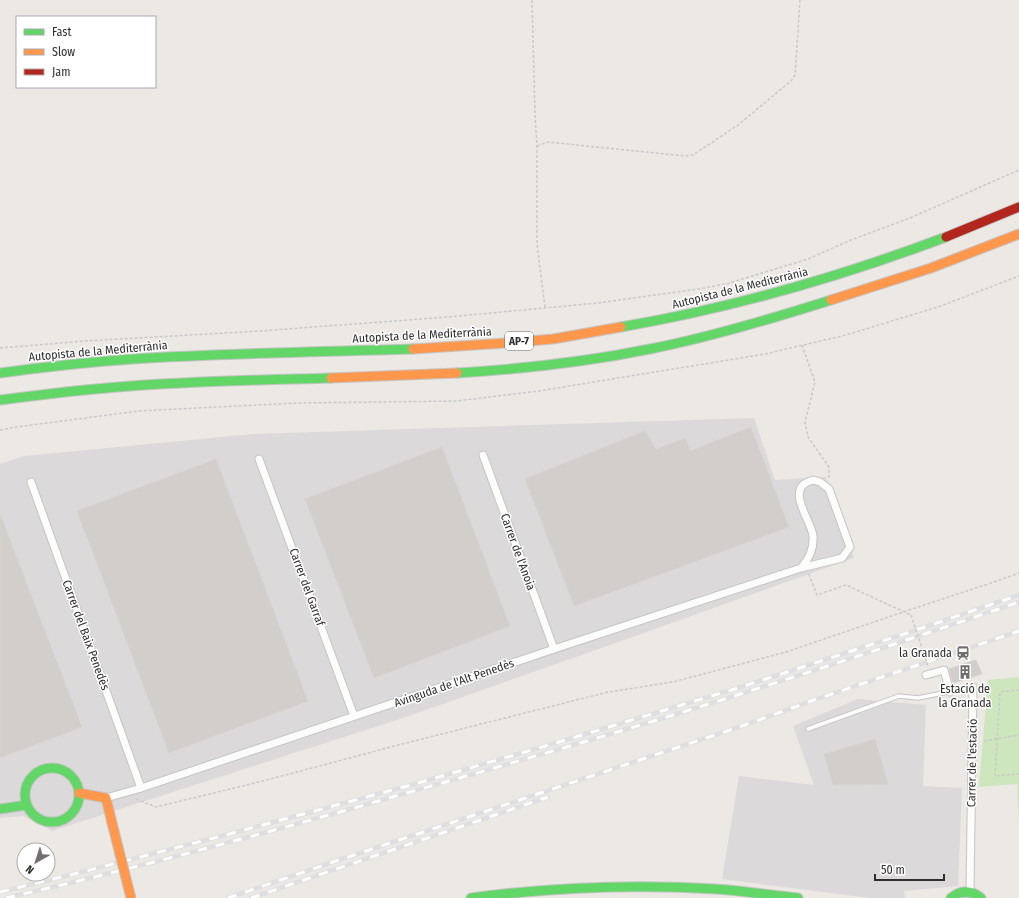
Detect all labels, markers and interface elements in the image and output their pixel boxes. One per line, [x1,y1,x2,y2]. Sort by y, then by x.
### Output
legend [16,16,156,88]
text: Fast [52,25,71,39]
text: Slow [52,45,75,59]
text: Jam [52,65,70,79]
street label: Autopista de la Mediterrània [671,264,809,312]
street label: Autopista de la Mediterrània [352,324,492,346]
road number: AP-7 [505,332,533,350]
street label: Autopista de la Mediterrània [28,338,168,364]
street label: Carrer de l'Anoia [498,512,538,593]
street label: Carrer del Garraf [286,546,328,629]
street label: Carrer del Baix Penedès [60,578,112,692]
station icon: la Granada [955,645,971,661]
place label: la Granada [899,646,952,660]
street label: Avinguda de l'Alt Penedès [392,656,516,710]
building icon: Estació de la Granada [957,664,973,680]
place label: Estació de la Granada [939,682,992,710]
street label: Carrer de l'estació [964,719,980,807]
north arrow [16,842,56,882]
scale bar [875,856,944,882]
text: N [23,862,37,877]
text: 50 m [881,863,905,877]

